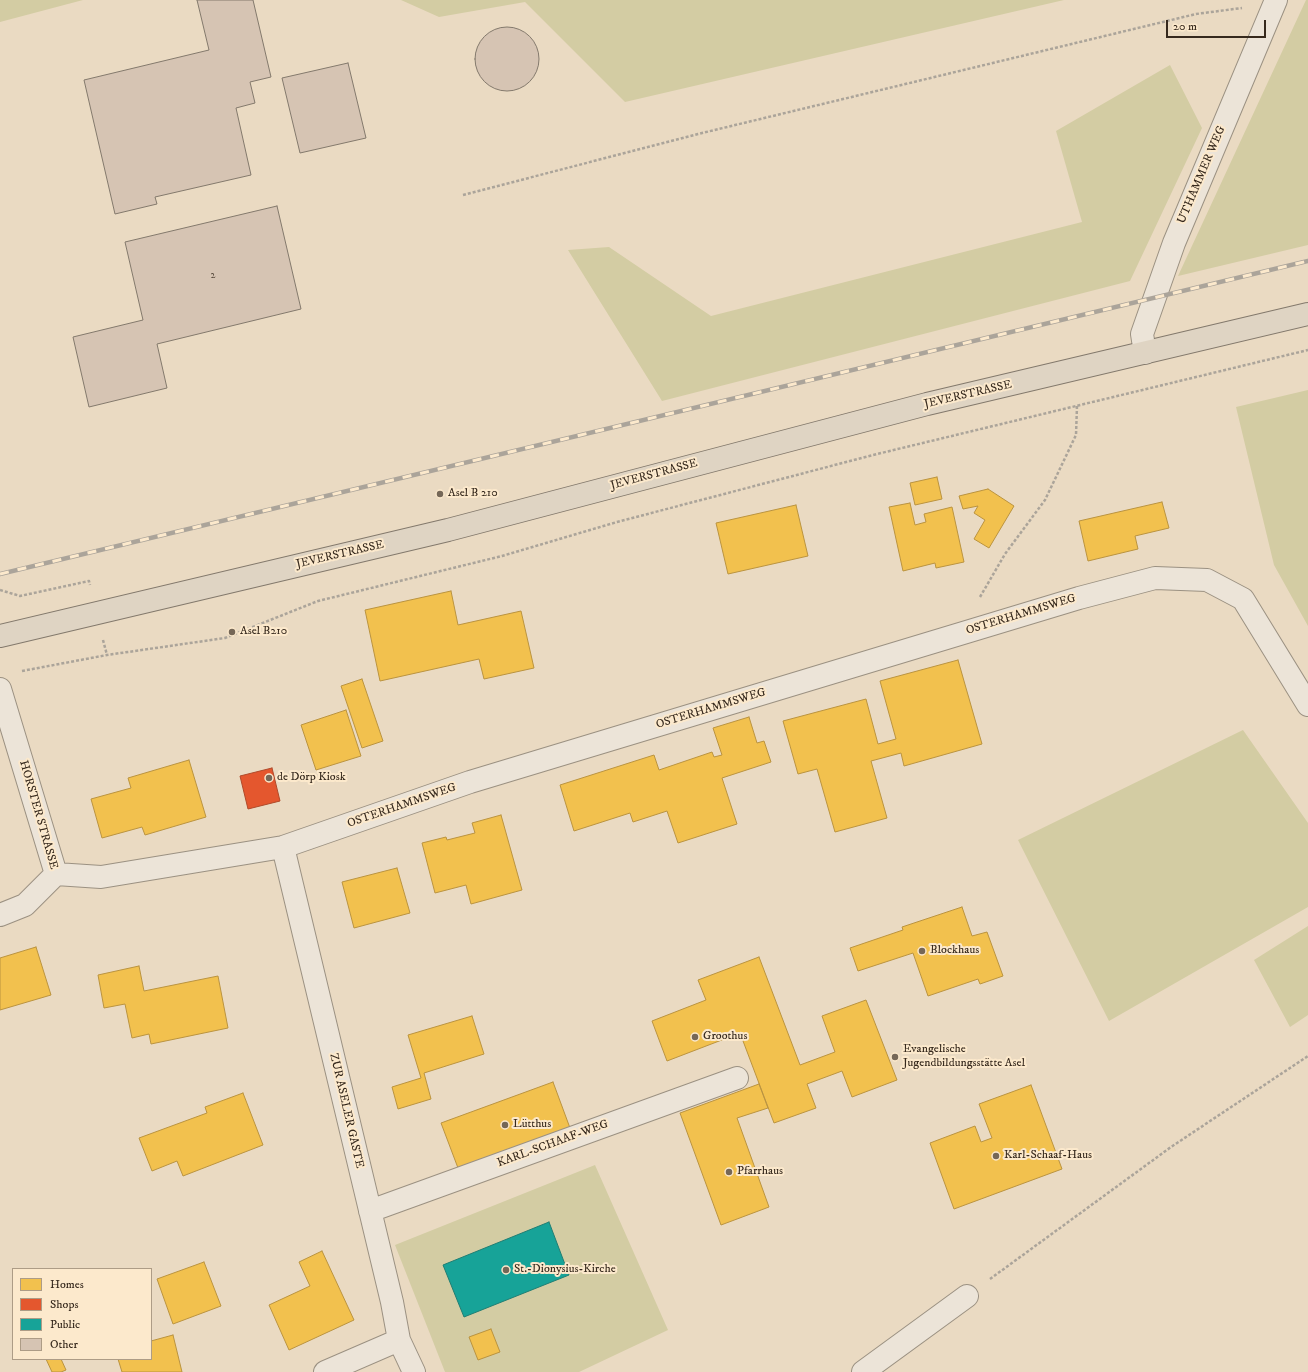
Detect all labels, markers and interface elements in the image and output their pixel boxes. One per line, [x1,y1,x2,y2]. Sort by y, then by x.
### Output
scale bar [1168,12,1268,38]
text: 20 m [1173,19,1197,34]
street label: UTHAMMER WEG [1175,124,1229,226]
house number: 2 [211,270,215,282]
street label: JEVERSTRASSE [923,378,1013,412]
street label: JEVERSTRASSE [609,456,699,494]
place label: Asel B 210 [448,487,498,501]
marker: Asel B 210 [435,489,445,499]
street label: JEVERSTRASSE [295,538,385,572]
street label: OSTERHAMMSWEG [964,591,1078,639]
place label: Asel B210 [240,625,287,639]
marker: Asel B210 [227,627,237,637]
street label: OSTERHAMMSWEG [654,685,768,733]
street label: HORSTER STRASSE [16,759,60,871]
place label: de Dörp Kiosk [277,771,346,785]
marker: de Dörp Kiosk [264,773,274,783]
street label: OSTERHAMMSWEG [346,781,458,831]
place label: Blockhaus [930,944,979,958]
marker: Blockhaus [917,946,927,956]
place label: Groothus [703,1030,747,1044]
marker: Groothus [690,1032,700,1042]
place label: Evangelische Jugendbildungsstätte Asel [903,1043,1025,1071]
street label: ZUR ASELER GASTE [326,1052,366,1170]
marker: Evangelische Jugendbildungsstätte Asel [890,1052,900,1062]
street label: KARL-SCHAAF-WEG [495,1117,611,1171]
place label: Lütthus [513,1118,551,1132]
marker: Lütthus [500,1120,510,1130]
place label: Karl-Schaaf-Haus [1004,1149,1092,1163]
marker: Karl-Schaaf-Haus [991,1151,1001,1161]
place label: Pfarrhaus [737,1165,783,1179]
marker: Pfarrhaus [724,1167,734,1177]
place label: St.-Dionysius-Kirche [514,1263,616,1277]
marker: St.-Dionysius-Kirche [501,1265,511,1275]
legend [12,1268,152,1360]
text: Homes [50,1277,84,1292]
text: Shops [50,1297,78,1312]
text: Public [50,1317,80,1332]
text: Other [50,1337,78,1352]

